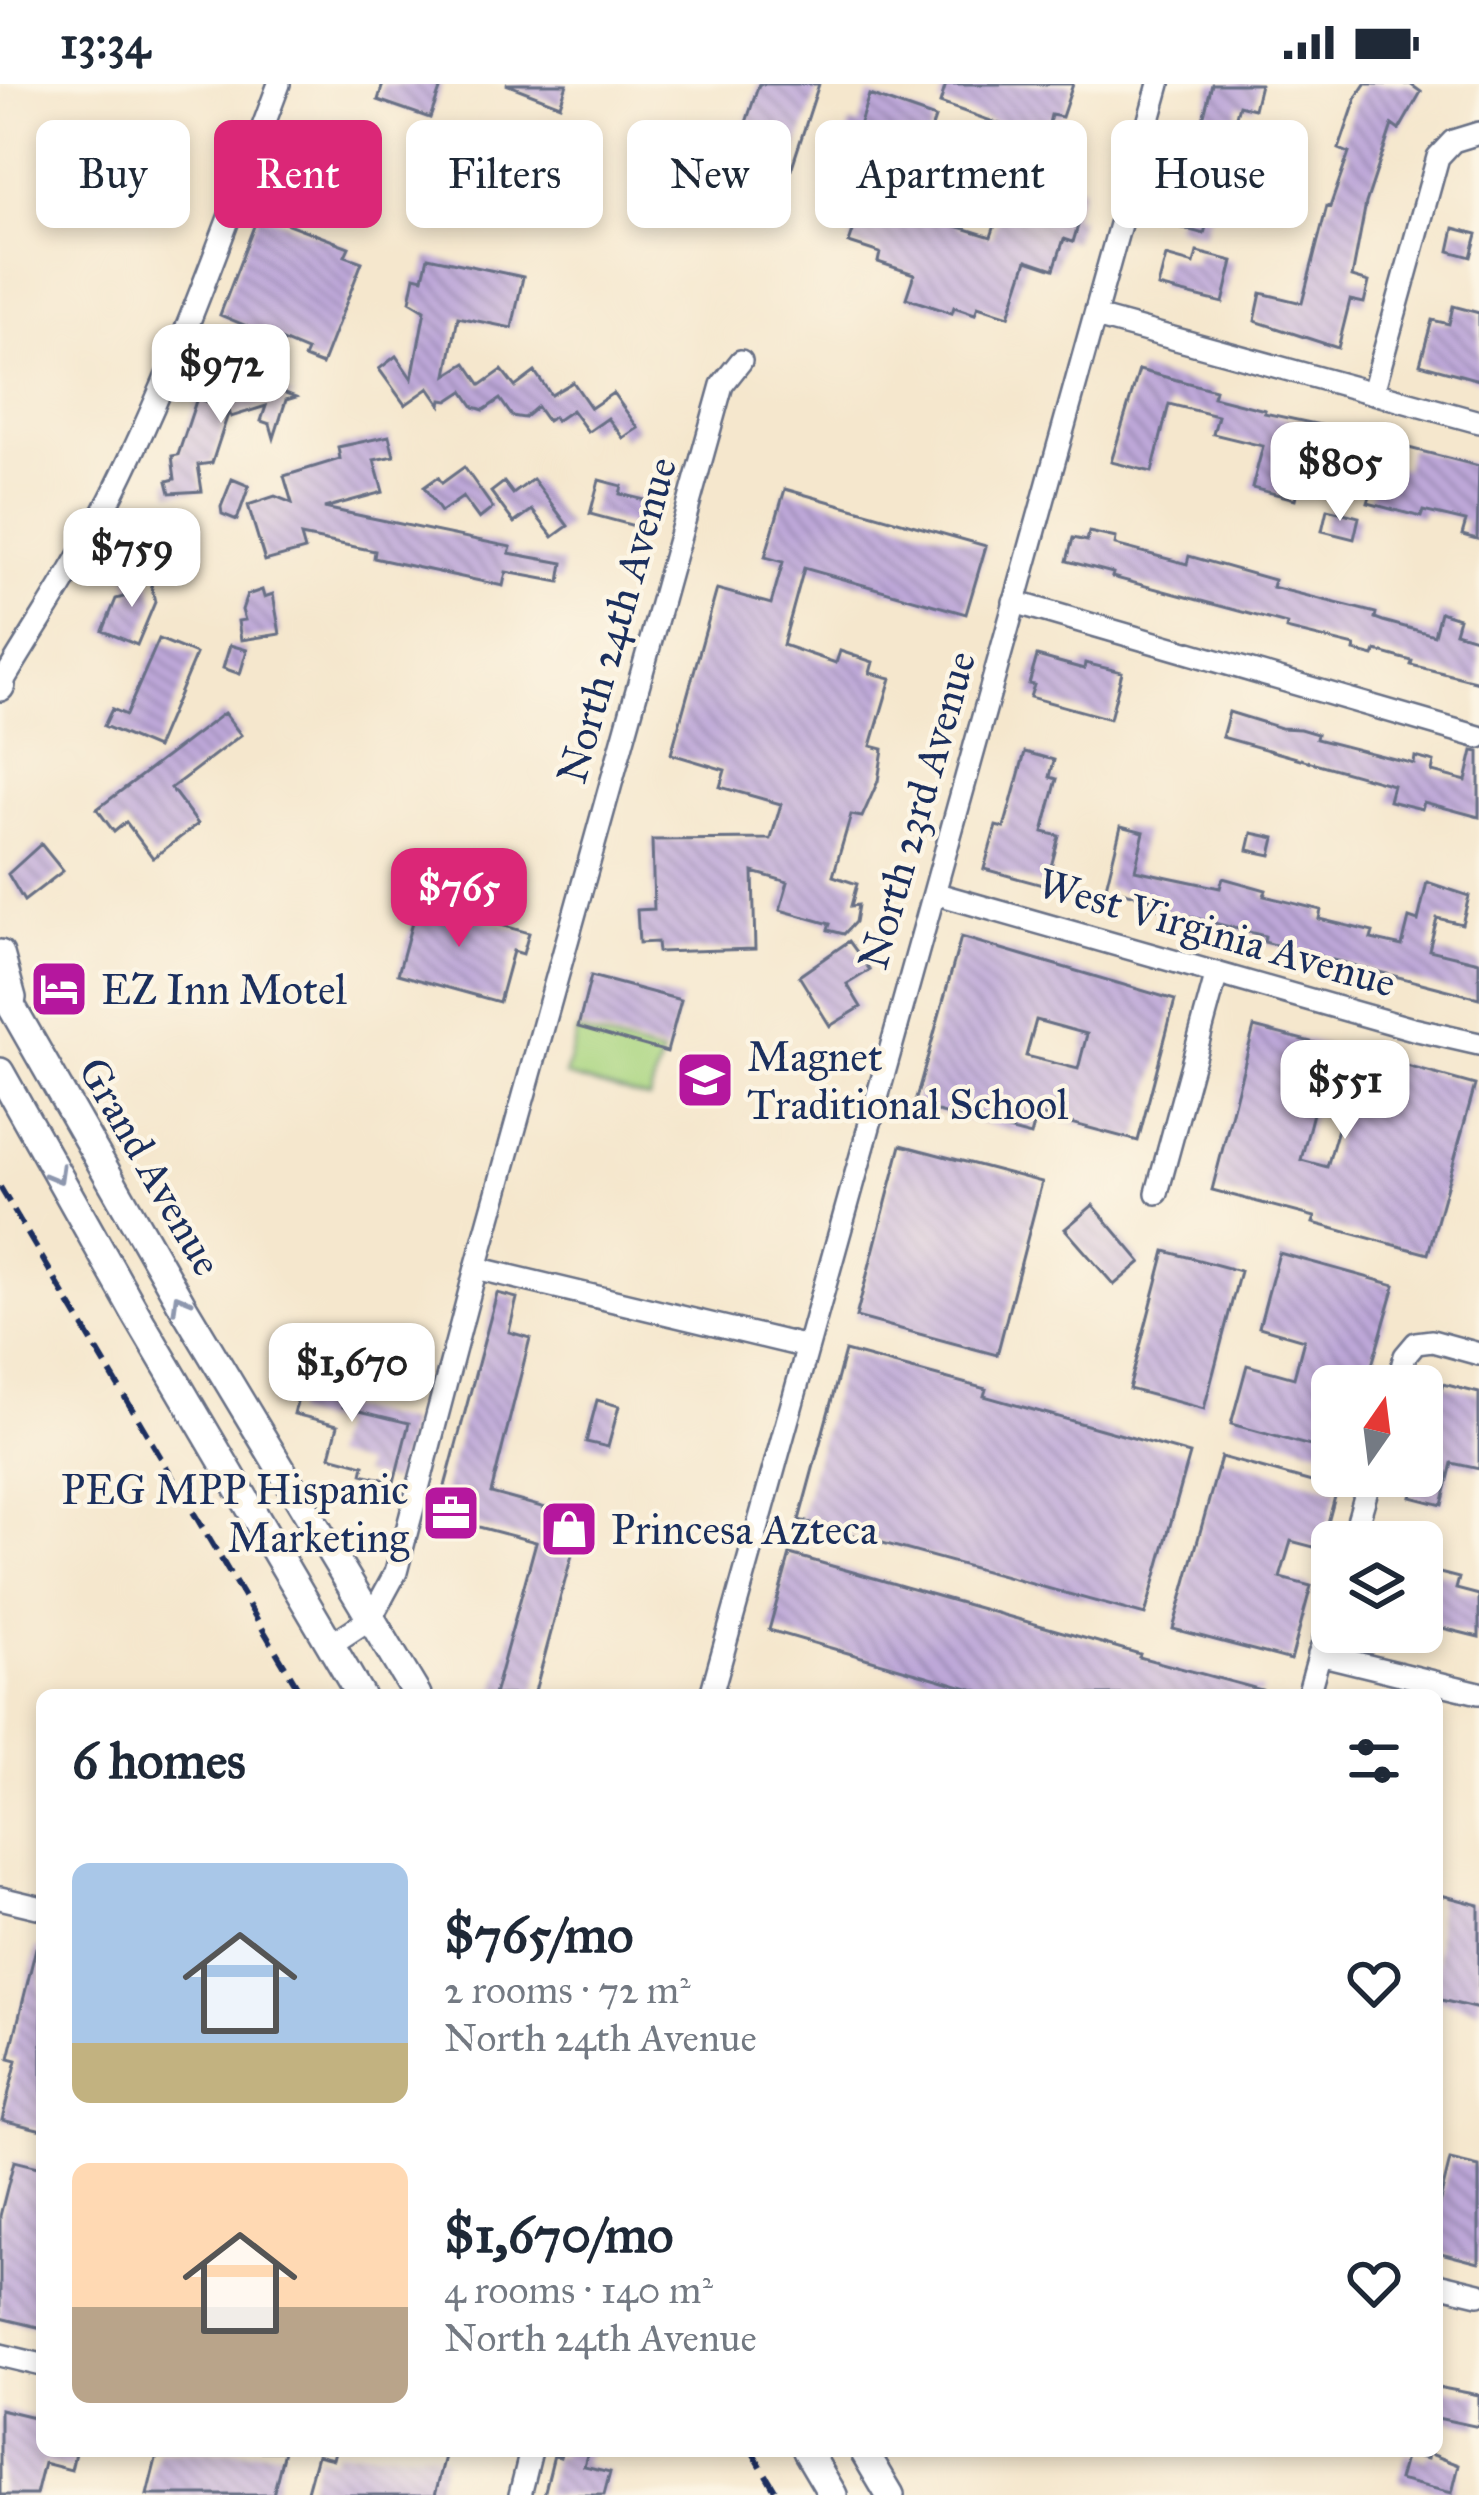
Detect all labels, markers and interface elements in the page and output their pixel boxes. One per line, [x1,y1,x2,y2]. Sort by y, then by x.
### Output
text: 13:34 [60,15,150,70]
chip: Buy [36,120,190,228]
chip: Rent [214,120,382,228]
chip: Filters [406,120,603,228]
chip: New [627,120,791,228]
chip: Apartment [815,120,1087,228]
chip: House [1111,120,1308,228]
pin: $972 [150,324,292,426]
text: $972 [179,339,263,387]
pin: $805 [1269,422,1411,524]
text: $805 [1298,437,1382,485]
street label: North 24th Avenue [546,451,688,789]
pin: $759 [61,508,203,610]
text: $759 [90,523,174,571]
street label: North 23rd Avenue [847,645,987,975]
pin: $765 [388,848,530,950]
street label: West Virginia Avenue [1032,857,1402,1009]
text: $765 [418,863,500,911]
hotel icon: EZ Inn Motel [28,958,90,1020]
place label: EZ Inn Motel [101,964,347,1016]
place label: Magnet Traditional School [747,1031,1069,1131]
pin: $551 [1274,1040,1416,1142]
street label: Grand Avenue [67,1048,233,1285]
school or university icon: Magnet Traditional School [674,1049,736,1111]
text: $551 [1307,1055,1383,1103]
one-way arrow [42,1162,65,1183]
one-way arrow [172,1293,195,1315]
pin: $1,670 [254,1323,450,1425]
text: $1,670 [296,1338,408,1386]
north arrow [1311,1365,1443,1497]
map controls [1311,1365,1443,1653]
place label: PEG MPP Hispanic Marketing [61,1464,409,1564]
office icon: PEG MPP Hispanic Marketing [420,1482,482,1544]
shop icon: Princesa Azteca [538,1498,600,1560]
place label: Princesa Azteca [611,1504,878,1556]
button: layers [1311,1521,1443,1653]
icon: filters [1341,1728,1407,1794]
text: 6 homes [72,1730,246,1792]
text: $765/mo [444,1904,633,1966]
icon: home [168,1911,312,2055]
icon: heart [1341,1950,1407,2016]
text: 2 rooms · 72 m² [444,1966,691,2014]
text: North 24th Avenue [444,2014,757,2062]
text: $1,670/mo [444,2204,673,2266]
icon: home [168,2211,312,2355]
icon: heart [1341,2250,1407,2316]
text: 4 rooms · 140 m² [444,2266,713,2314]
text: North 24th Avenue [444,2314,757,2362]

